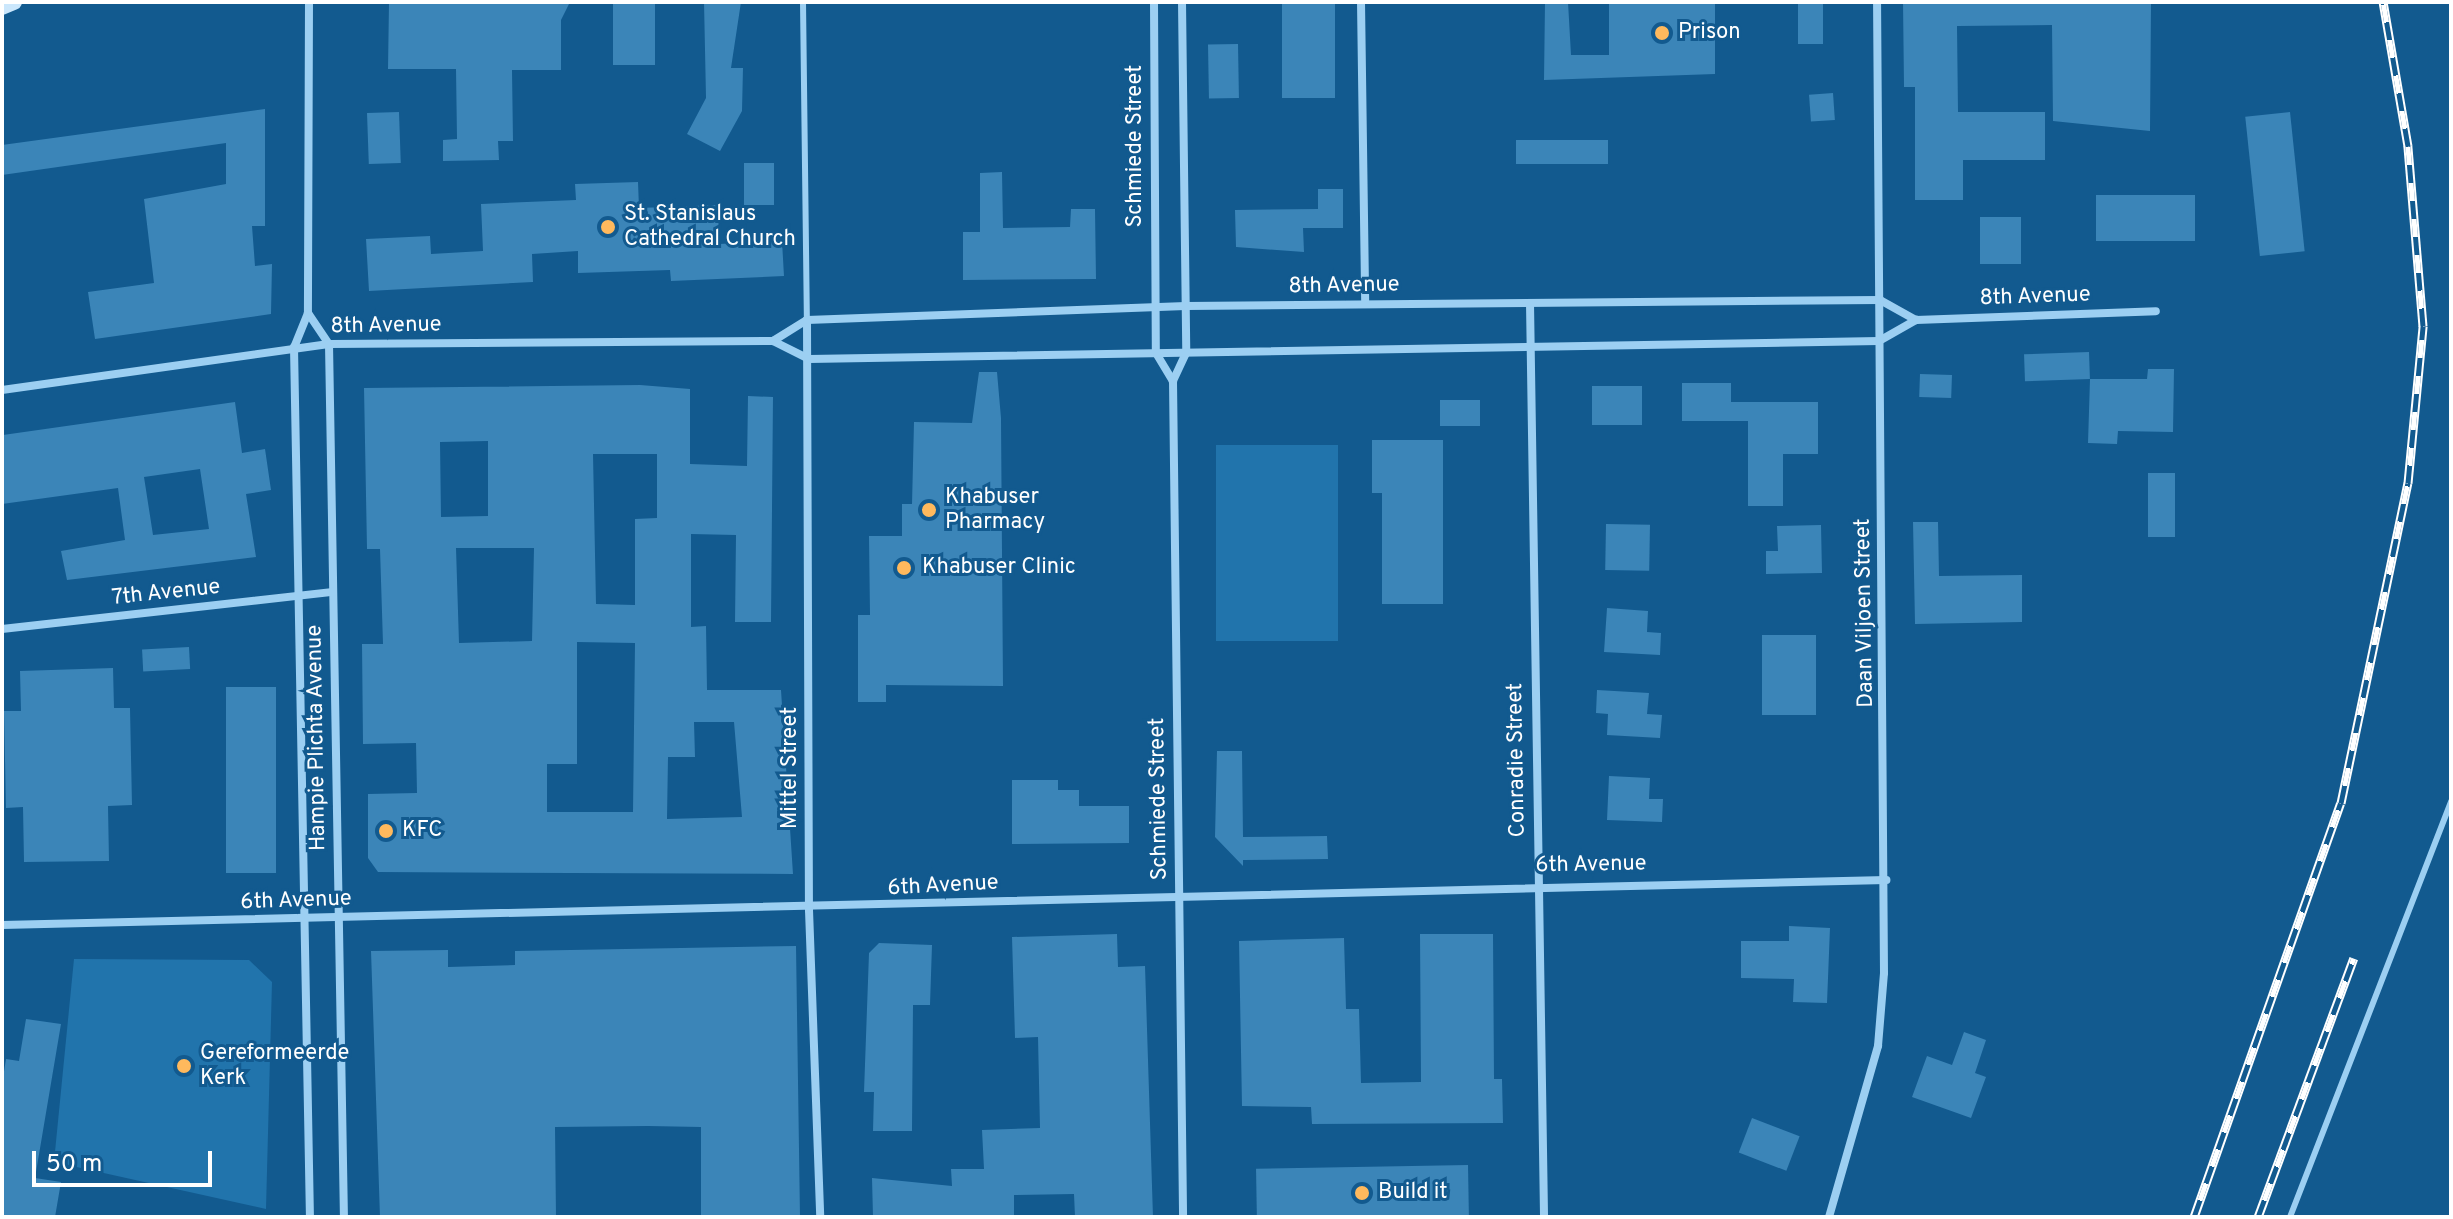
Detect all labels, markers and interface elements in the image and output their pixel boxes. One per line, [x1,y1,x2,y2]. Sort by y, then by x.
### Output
place label: Prison [1678,20,1741,46]
marker: Prison [1653,24,1671,42]
street label: Schmiede Street [1123,65,1149,227]
place label: St. Stanislaus Cathedral Church [624,201,796,252]
marker: St. Stanislaus Cathedral Church [599,218,617,236]
street label: 8th Avenue [1288,272,1400,300]
street label: 8th Avenue [1979,282,2091,312]
street label: 8th Avenue [330,312,442,340]
place label: Khabuser Pharmacy [945,484,1045,536]
marker: Khabuser Pharmacy [920,501,938,519]
street label: Daan Viljoen Street [1850,518,1880,708]
place label: Khabuser Clinic [922,555,1076,581]
marker: Khabuser Clinic [893,557,915,579]
street label: 7th Avenue [110,574,222,612]
street label: Hampie Plichta Avenue [302,624,332,852]
street label: Conradie Street [1502,682,1532,838]
street label: Mittel Street [778,707,804,829]
street label: Schmiede Street [1144,717,1174,881]
place label: KFC [402,818,442,844]
marker: KFC [377,822,395,840]
street label: 6th Avenue [1535,851,1647,879]
street label: 6th Avenue [886,870,1000,902]
street label: 6th Avenue [240,886,352,916]
place label: Gereformeerde Kerk [200,1040,349,1092]
marker: Gereformeerde Kerk [175,1057,193,1075]
scale bar [36,1135,216,1185]
text: 50 m [46,1150,102,1180]
place label: Build it [1378,1180,1448,1206]
marker: Build it [1353,1184,1371,1202]

